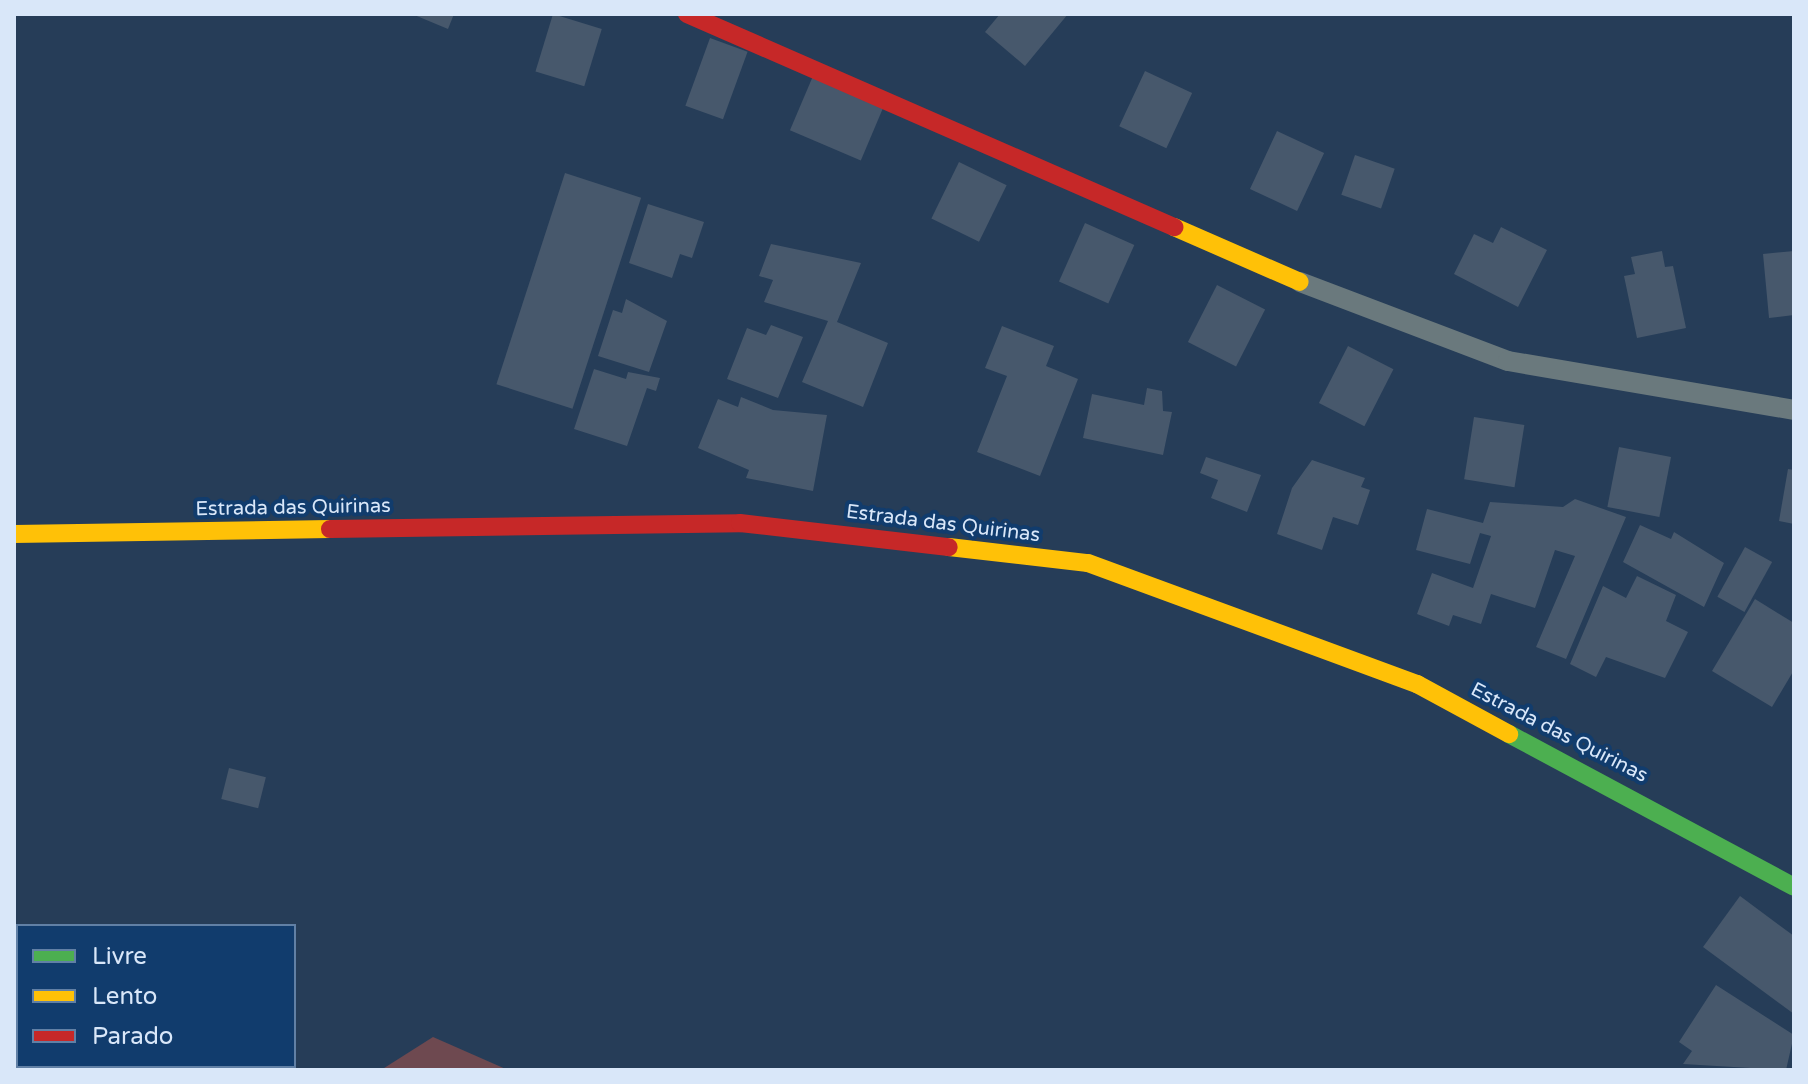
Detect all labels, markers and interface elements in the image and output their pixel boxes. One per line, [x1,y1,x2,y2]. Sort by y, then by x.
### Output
street label: Estrada das Quirinas [195,494,391,522]
street label: Estrada das Quirinas [845,500,1041,548]
street label: Estrada das Quirinas [1467,678,1651,788]
legend [16,924,296,1068]
text: Livre [92,942,147,971]
text: Lento [92,982,157,1011]
text: Parado [92,1022,173,1051]

